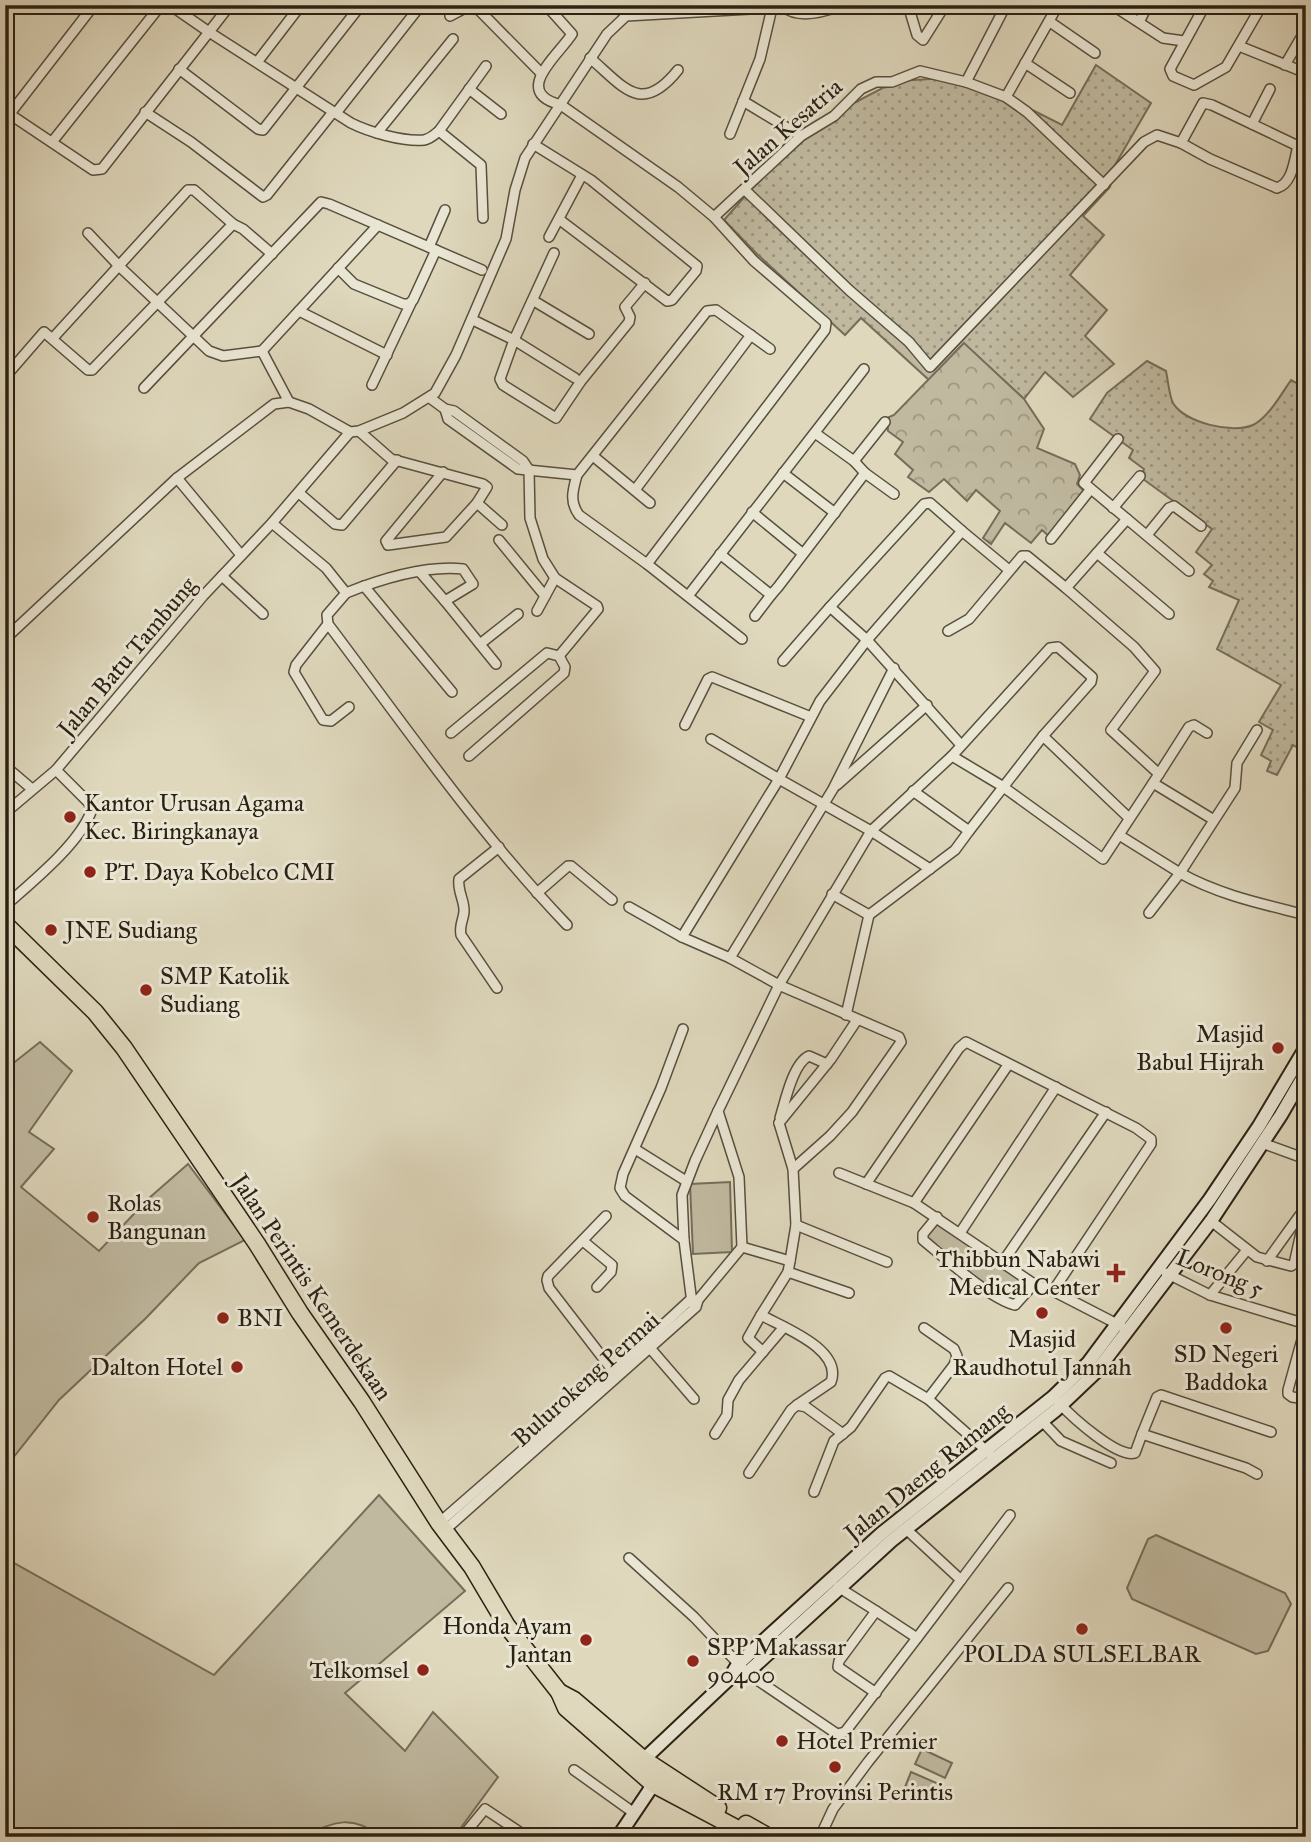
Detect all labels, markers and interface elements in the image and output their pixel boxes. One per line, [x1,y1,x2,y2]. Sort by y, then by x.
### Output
street label: Jalan Kesatria [725,71,849,184]
street label: Jalan Batu Tambung [49,570,203,746]
place label: Kantor Urusan Agama Kec. Biringkanaya [84,788,305,846]
marker: Kantor Urusan Agama Kec. Biringkanaya [62,809,78,825]
place label: PT. Daya Kobelco CMI [104,857,335,887]
marker: PT. Daya Kobelco CMI [82,864,98,880]
place label: JNE Sudiang [62,915,198,945]
marker: JNE Sudiang [43,922,59,938]
place label: SMP Katolik Sudiang [160,961,290,1019]
marker: SMP Katolik Sudiang [138,982,154,998]
place label: Masjid Babul Hijrah [1136,1019,1264,1077]
marker: Masjid Babul Hijrah [1270,1040,1286,1056]
street label: Jalan Perintis Kemerdekaan [223,1166,399,1406]
place label: Rolas Bangunan [107,1188,206,1246]
marker: Rolas Bangunan [85,1209,101,1225]
street label: Lorong 5 [1172,1242,1268,1304]
place label: Thibbun Nabawi Medical Center [936,1244,1100,1302]
marker: Thibbun Nabawi Medical Center [1106,1263,1126,1283]
place label: BNI [237,1303,283,1333]
street label: Bulurokeng Permai [506,1305,666,1453]
marker: Masjid Raudhotul Jannah [1034,1305,1050,1321]
marker: BNI [215,1310,231,1326]
marker: SD Negeri Baddoka [1218,1320,1234,1336]
place label: Masjid Raudhotul Jannah [952,1324,1132,1382]
place label: SD Negeri Baddoka [1174,1339,1279,1397]
place label: Dalton Hotel [91,1352,223,1382]
marker: Dalton Hotel [229,1359,245,1375]
street label: Jalan Daeng Ramang [836,1396,1016,1550]
place label: Honda Ayam Jantan [442,1611,572,1669]
marker: POLDA SULSELBAR [1074,1621,1090,1637]
marker: Honda Ayam Jantan [578,1632,594,1648]
place label: SPP Makassar 90400 [707,1632,846,1690]
place label: POLDA SULSELBAR [963,1639,1202,1669]
marker: SPP Makassar 90400 [685,1653,701,1669]
place label: Telkomsel [310,1655,410,1685]
marker: Telkomsel [415,1662,431,1678]
place label: Hotel Premier [796,1726,937,1756]
marker: Hotel Premier [774,1733,790,1749]
marker: RM 17 Provinsi Perintis [827,1759,843,1775]
place label: RM 17 Provinsi Perintis [717,1777,953,1807]

